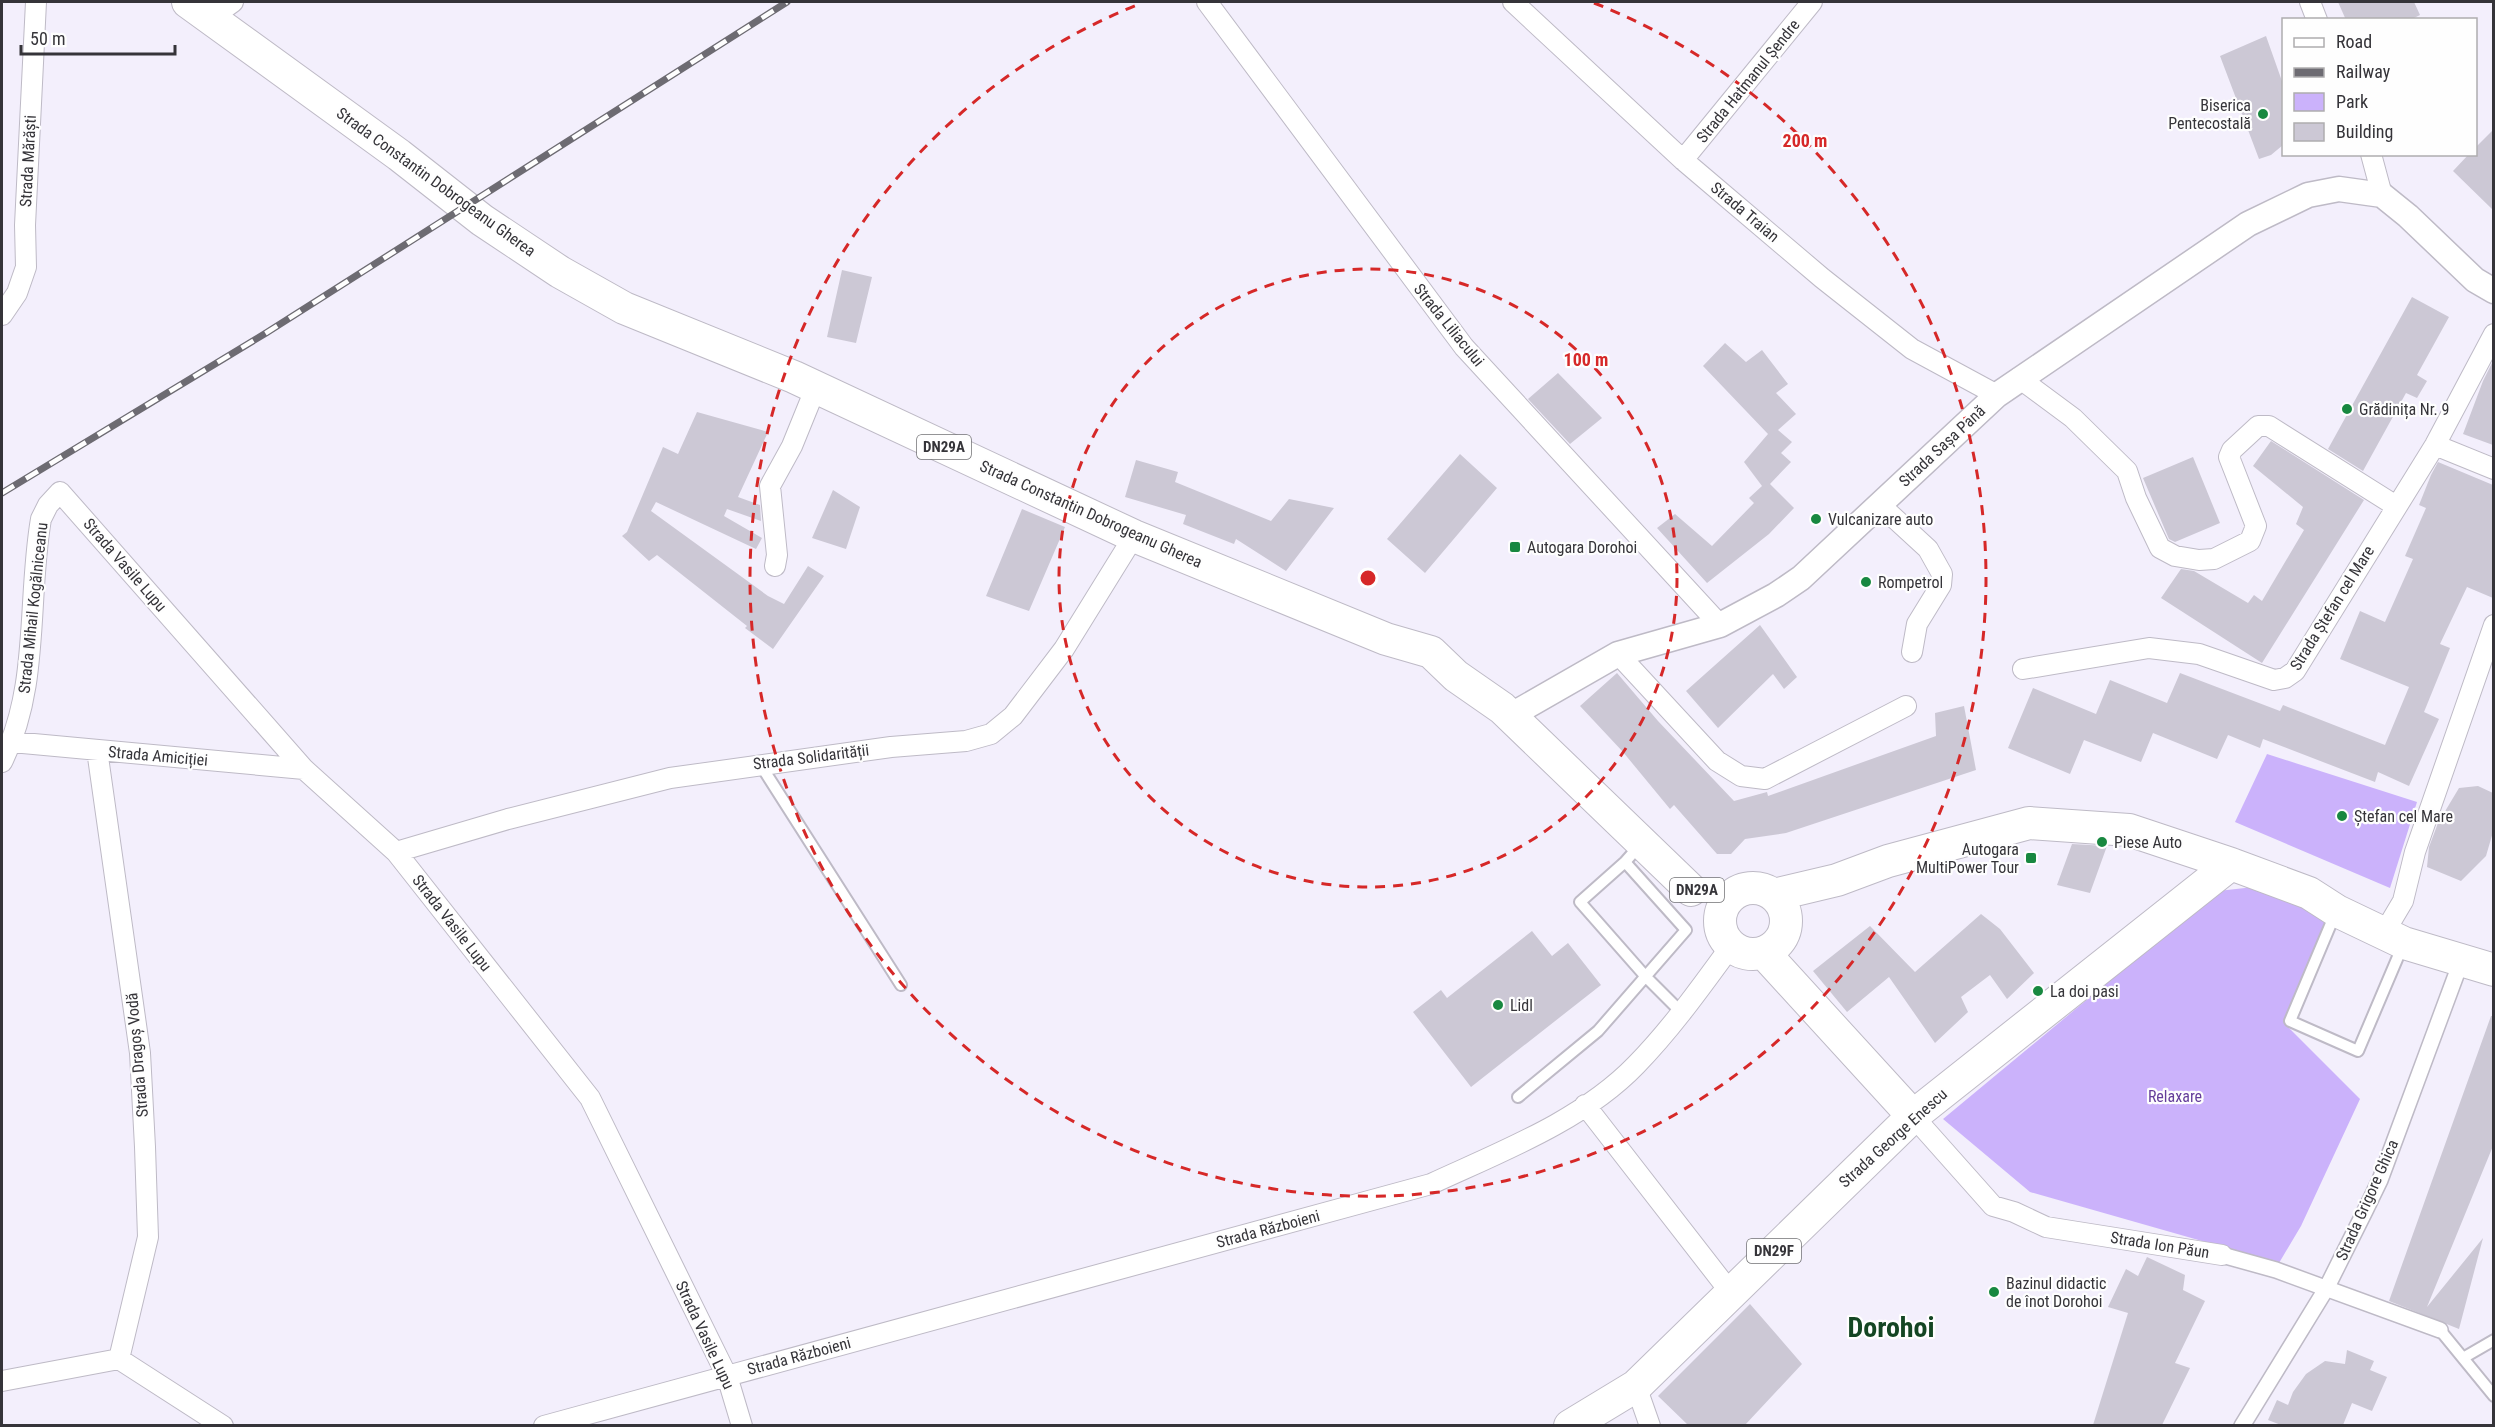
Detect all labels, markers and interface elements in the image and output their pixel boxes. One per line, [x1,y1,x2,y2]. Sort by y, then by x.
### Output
street label: Strada Hatmanul Șendre [1692,16,1804,147]
scale bar [21,18,176,56]
legend [2282,18,2477,156]
text: 50 m [30,28,65,49]
text: Road [2336,31,2372,52]
text: Railway [2336,61,2391,82]
text: Park [2336,91,2368,112]
place label: Biserica Pentecostală [2168,96,2251,133]
street label: Strada Constantin Dobrogeanu Gherea [333,103,539,261]
marker: Biserica Pentecostală [2256,107,2270,121]
street label: Strada Mărăști [16,114,41,208]
text: Building [2336,121,2393,142]
text: 200 m [1783,130,1827,151]
street label: Strada Traian [1707,178,1783,246]
street label: Strada Liliacului [1410,280,1488,370]
text: 100 m [1564,349,1608,370]
place label: Grădinița Nr. 9 [2359,400,2449,420]
street label: Strada Sașa Pană [1895,401,1990,492]
marker: Grădinița Nr. 9 [2340,402,2354,416]
road number: DN29A [917,435,971,459]
street label: Strada Constantin Dobrogeanu Gherea [977,456,1205,572]
place label: Vulcanizare auto [1828,510,1933,529]
marker: Vulcanizare auto [1809,512,1823,526]
street label: Strada Vasile Lupu [79,515,171,615]
street label: Strada Mihail Kogălniceanu [15,522,51,694]
place label: Autogara Dorohoi [1527,538,1637,557]
marker: Autogara Dorohoi [1508,540,1522,554]
street label: Strada Ștefan cel Mare [2286,542,2379,674]
centre of rings [1358,568,1378,588]
place label: Rompetrol [1878,573,1943,592]
marker: Rompetrol [1859,575,1873,589]
street label: Strada Solidarității [752,740,870,775]
street label: Strada Amiciției [107,742,209,771]
place label: Ștefan cel Mare [2354,807,2453,827]
marker: Ștefan cel Mare [2335,809,2349,823]
place label: Piese Auto [2114,833,2182,852]
marker: Piese Auto [2095,835,2109,849]
place label: Autogara MultiPower Tour [1916,840,2019,877]
marker: Autogara MultiPower Tour [2024,851,2038,865]
street label: Strada Vasile Lupu [408,871,496,975]
road number: DN29A [1670,878,1724,902]
place label: La doi pasi [2050,982,2119,1001]
marker: La doi pasi [2031,984,2045,998]
street label: Strada Dragoș Vodă [122,992,153,1118]
place label: Lidl [1510,996,1533,1015]
marker: Lidl [1491,998,1505,1012]
street label: Strada George Enescu [1835,1084,1951,1192]
park label: Relaxare [2148,1087,2202,1106]
street label: Strada Grigore Ghica [2332,1137,2402,1263]
street label: Strada Războieni [1214,1206,1322,1252]
street label: Strada Ion Păun [2109,1228,2211,1262]
road number: DN29F [1747,1239,1801,1263]
place label: Bazinul didactic de înot Dorohoi [2006,1274,2106,1311]
street label: Strada Vasile Lupu [672,1278,738,1392]
marker: Bazinul didactic de înot Dorohoi [1987,1285,2001,1299]
district label: Dorohoi [1847,1311,1935,1344]
street label: Strada Războieni [745,1333,853,1379]

